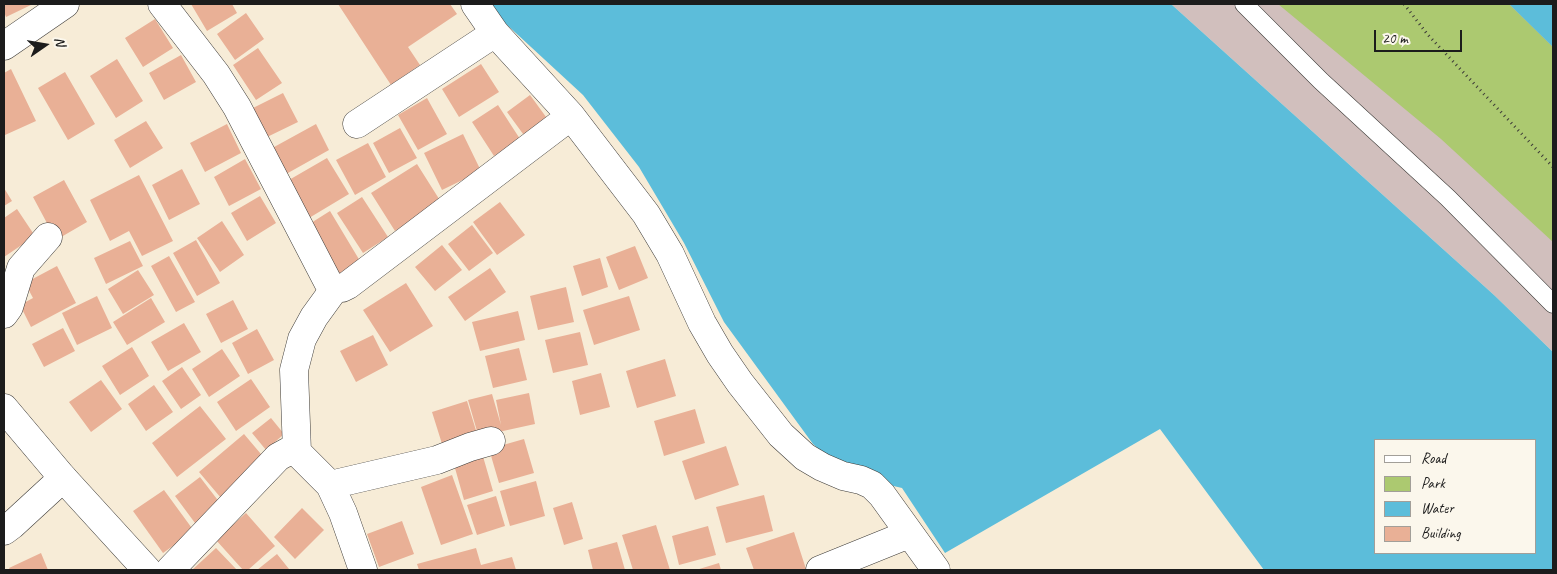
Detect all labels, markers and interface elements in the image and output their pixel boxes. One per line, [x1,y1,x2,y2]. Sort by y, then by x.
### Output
north arrow [20,20,70,70]
scale bar [1377,20,1464,52]
text: 20 m [1382,29,1408,48]
text: N [51,35,69,48]
legend [1374,439,1537,554]
text: Road [1421,449,1446,468]
text: Park [1421,474,1445,493]
text: Water [1421,499,1454,518]
text: Building [1421,524,1460,543]

